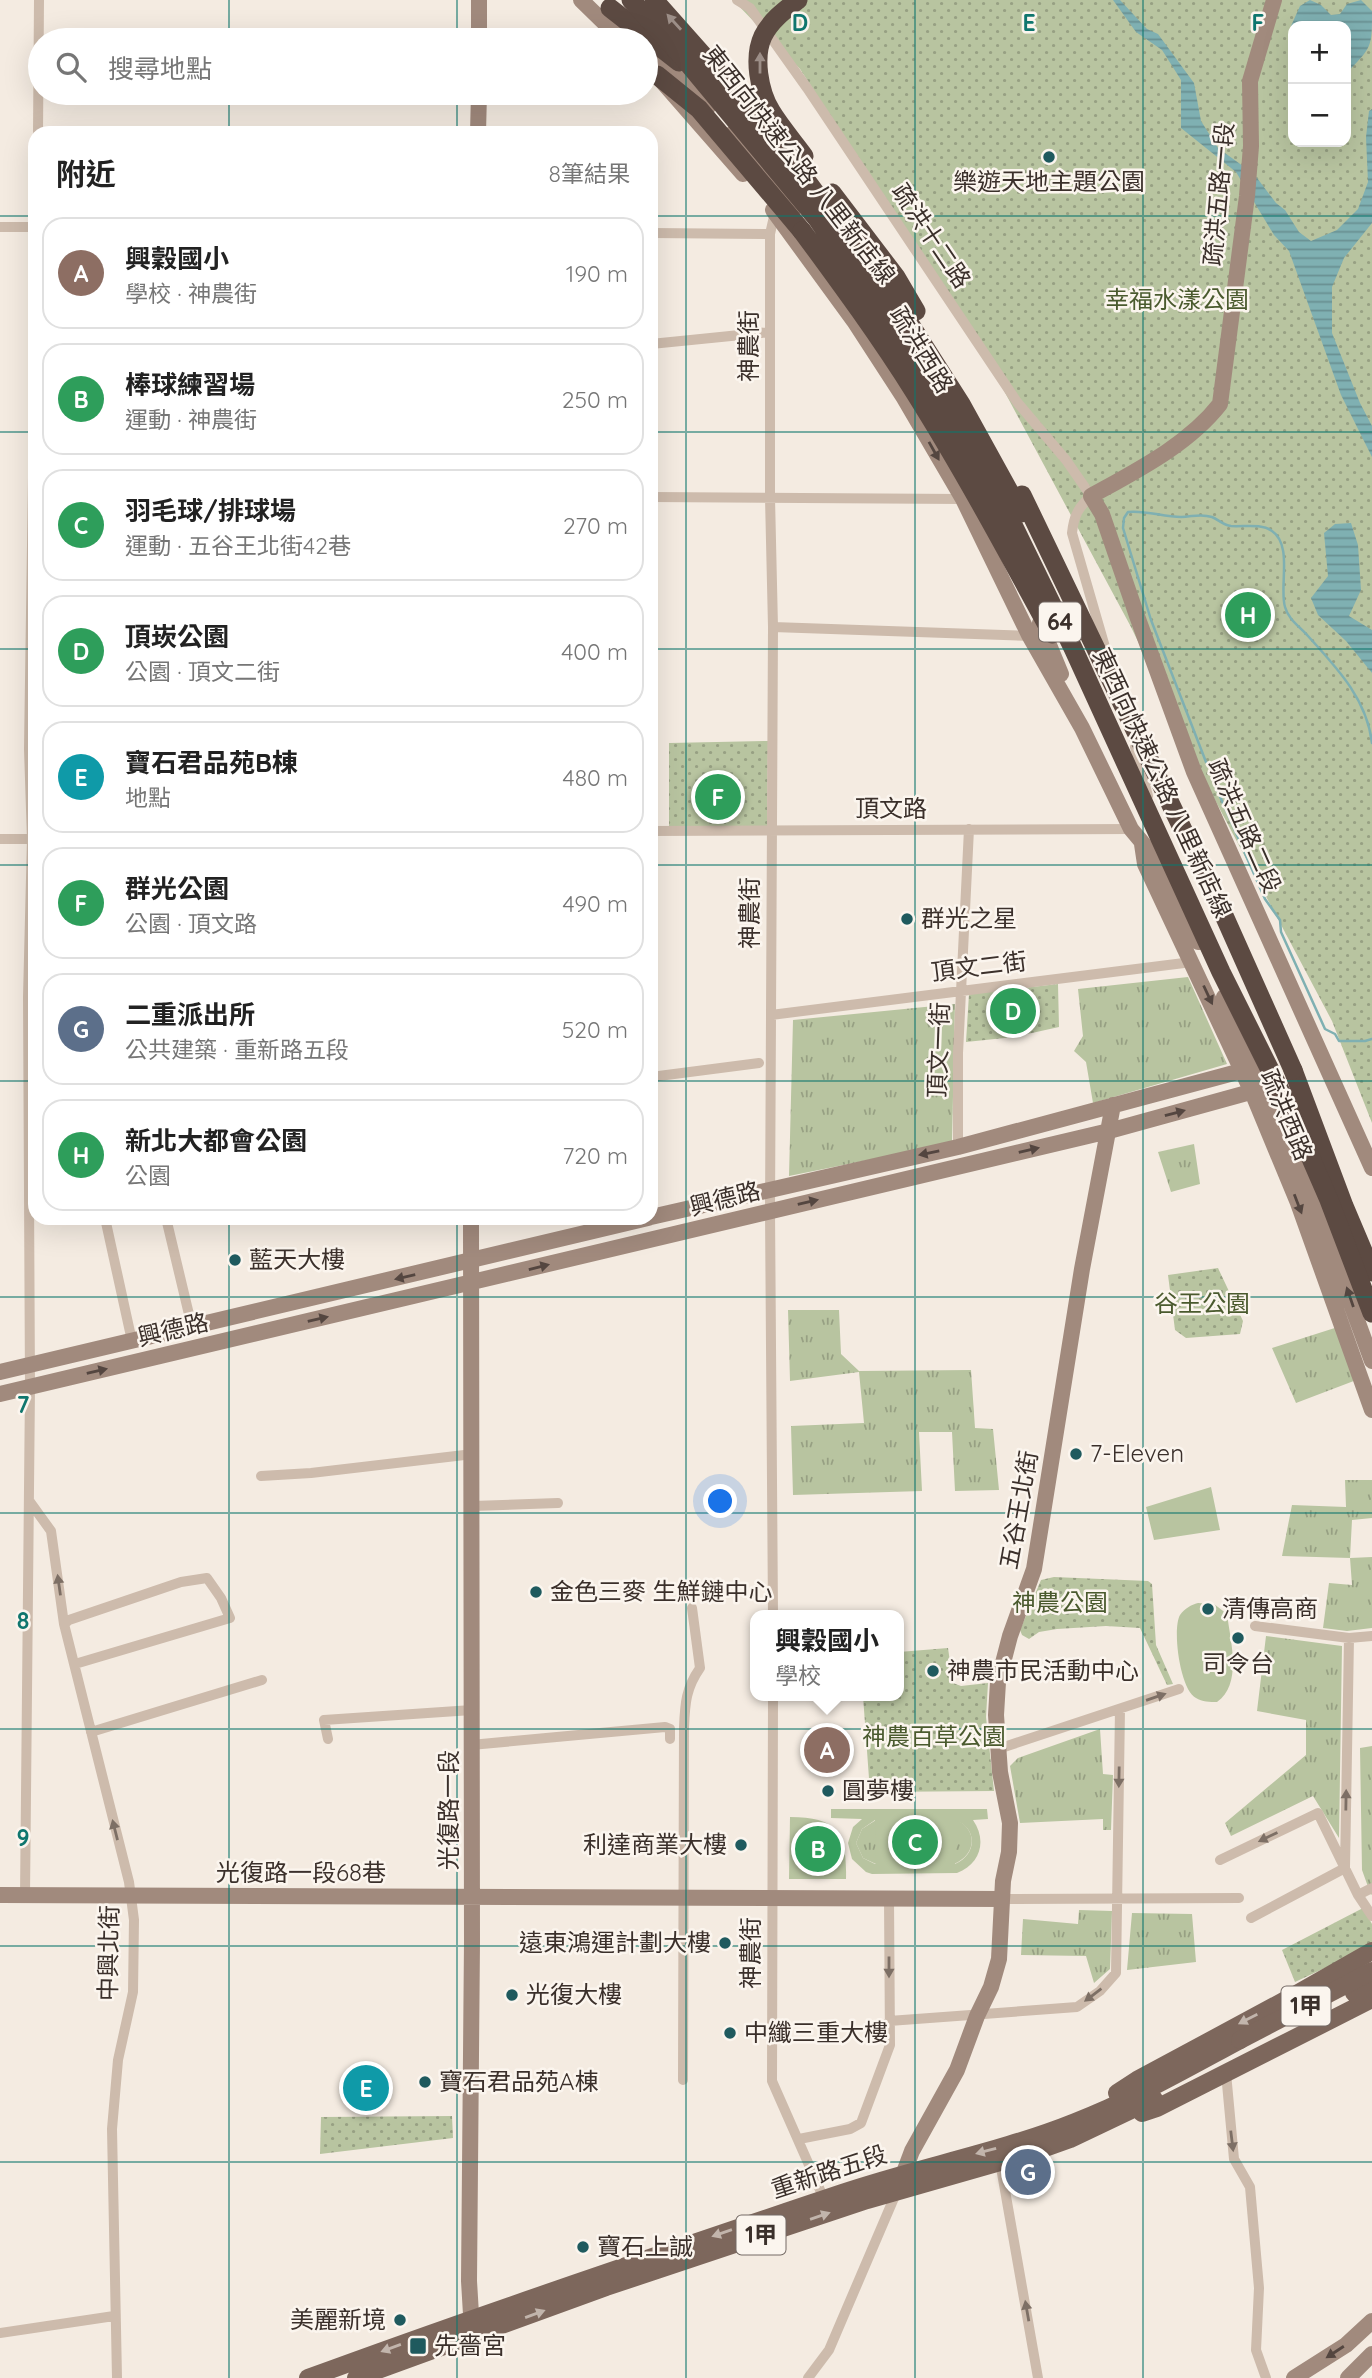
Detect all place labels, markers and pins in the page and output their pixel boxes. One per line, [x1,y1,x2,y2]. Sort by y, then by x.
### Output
marker: 樂遊天地主題公園 [1041,149,1057,165]
place label: 樂遊天地主題公園 [953,166,1145,196]
pin: H [1225,589,1271,641]
pin: F [695,771,741,823]
place label: 群光之星 [921,903,1017,933]
marker: 群光之星 [899,911,915,927]
pin: D [990,985,1036,1037]
place label: 藍天大樓 [249,1244,345,1274]
marker: 藍天大樓 [227,1252,243,1268]
place label: 7-Eleven [1090,1438,1184,1468]
marker: 7-Eleven [1068,1446,1084,1462]
place label: 金色三麥 生鮮鏈中心 [550,1576,773,1606]
marker: 金色三麥 生鮮鏈中心 [528,1584,544,1600]
place label: 清傳高商 [1222,1593,1318,1623]
marker: 清傳高商 [1200,1601,1216,1617]
marker: 司令台 [1230,1630,1246,1646]
place label: 司令台 [1202,1648,1274,1678]
place label: 神農市民活動中心 [947,1655,1139,1685]
marker: 神農市民活動中心 [925,1663,941,1679]
pin: A [804,1724,850,1776]
place label: 圓夢樓 [842,1775,914,1805]
marker: 圓夢樓 [820,1783,836,1799]
pin: C [892,1816,938,1868]
pin: B [795,1823,841,1875]
place label: 利達商業大樓 [583,1829,727,1859]
marker: 利達商業大樓 [733,1837,749,1853]
place label: 遠東鴻運計劃大樓 [519,1927,711,1957]
marker: 遠東鴻運計劃大樓 [717,1935,733,1951]
place label: 光復大樓 [526,1979,622,2009]
marker: 光復大樓 [504,1987,520,2003]
place label: 中纖三重大樓 [744,2017,888,2047]
marker: 中纖三重大樓 [722,2025,738,2041]
pin: E [343,2062,389,2114]
place label: 寶石君品苑A棟 [439,2066,599,2096]
marker: 寶石君品苑A棟 [417,2074,433,2090]
pin: G [1005,2146,1051,2198]
place label: 寶石上誠 [597,2231,693,2261]
marker: 寶石上誠 [575,2239,591,2255]
place label: 美麗新境 [290,2304,386,2334]
marker: 美麗新境 [392,2312,408,2328]
place label: 先嗇宮 [434,2330,506,2360]
marker: 先嗇宮 [408,2336,428,2356]

